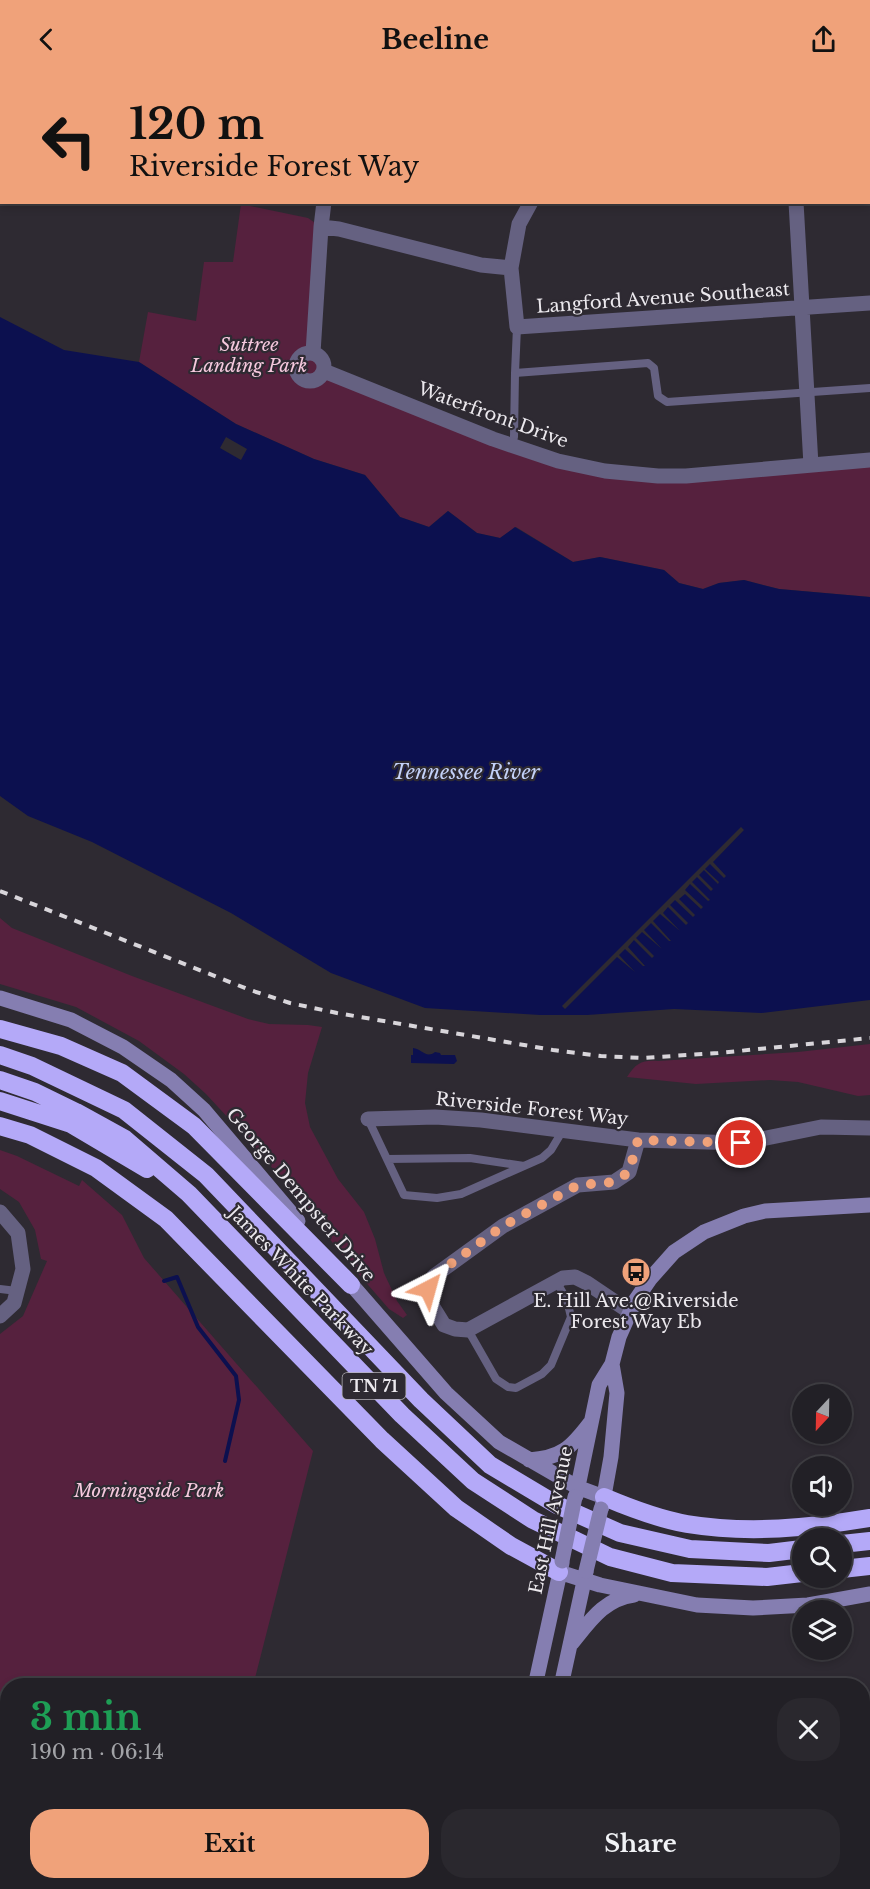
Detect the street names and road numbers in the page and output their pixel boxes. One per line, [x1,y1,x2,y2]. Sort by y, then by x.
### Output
street label: Langford Avenue Southeast [536,278,791,318]
street label: Waterfront Drive [414,377,571,452]
street label: Riverside Forest Way [435,1088,630,1130]
street label: George Dempster Drive [222,1104,380,1286]
street label: James White Parkway [223,1200,378,1361]
road number: TN 71 [342,1373,406,1399]
street label: East Hill Avenue [525,1444,577,1596]

